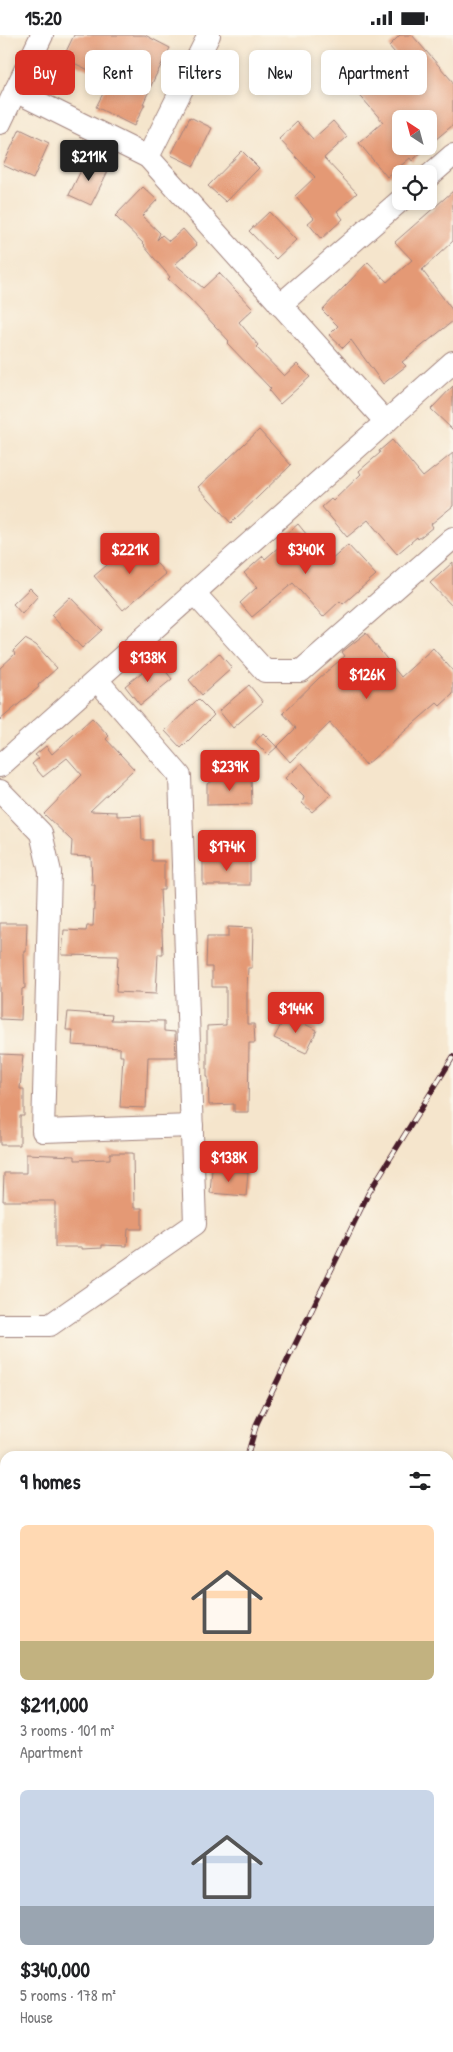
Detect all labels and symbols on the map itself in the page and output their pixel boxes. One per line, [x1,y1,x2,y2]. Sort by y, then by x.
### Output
north arrow [392,110,438,155]
pin: $211K [54,139,124,182]
pin: $221K [95,533,165,575]
pin: $340K [271,533,341,575]
pin: $138K [113,641,183,683]
pin: $126K [332,657,402,700]
pin: $239K [195,749,265,792]
pin: $174K [192,829,262,872]
pin: $144K [261,991,331,1034]
pin: $138K [194,1141,264,1183]

